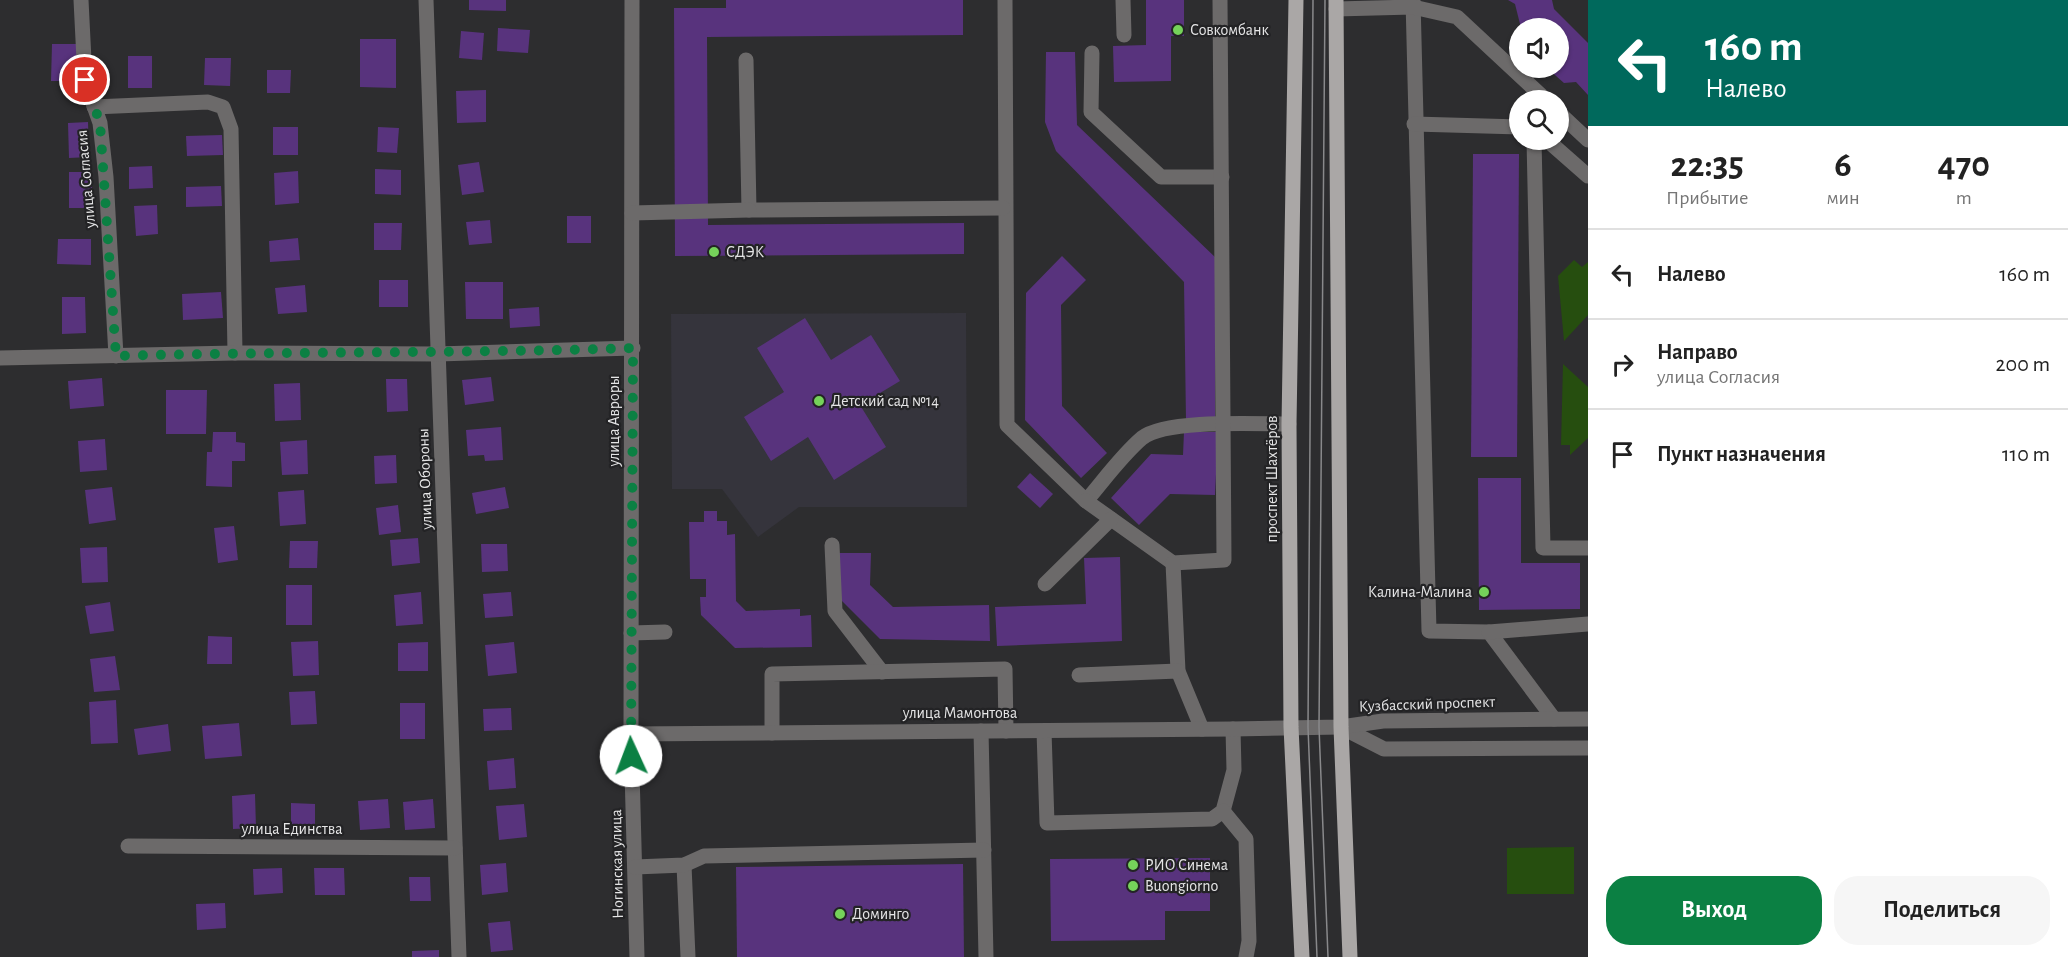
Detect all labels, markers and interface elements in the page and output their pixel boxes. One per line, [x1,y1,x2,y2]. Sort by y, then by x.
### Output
map controls [1509,18,1569,150]
button: sound [1509,18,1569,78]
place label: Совкомбанк [1190,22,1269,38]
marker: Совкомбанк [1171,23,1185,37]
icon: left [1606,24,1684,102]
text: 160 m [1705,26,1803,68]
pin [59,54,110,105]
icon: arrive [68,63,101,96]
text: Налево [1705,75,1787,102]
button: search [1509,90,1569,150]
street label: улица Согласия [74,129,99,230]
text: 22:35 [1671,147,1744,183]
text: 6 [1834,147,1852,183]
text: 470 [1938,147,1990,183]
text: Прибытие [1666,188,1748,208]
text: мин [1826,188,1860,208]
text: m [1956,188,1972,208]
place label: СДЭК [726,244,764,260]
marker: СДЭК [707,245,721,259]
icon: left [1606,258,1639,291]
text: Налево [1657,263,1726,285]
text: 160 m [1999,263,2050,285]
text: Направо [1657,341,1738,363]
icon: right [1606,348,1639,381]
text: 200 m [1996,353,2050,375]
text: улица Согласия [1657,367,1780,387]
street label: улица Авроры [606,375,623,468]
place label: Детский сад №14 [831,393,939,409]
marker: Детский сад №14 [812,394,826,408]
street label: проспект Шахтёров [1264,415,1280,543]
street label: улица Обороны [415,428,436,531]
icon: arrive [1606,438,1639,471]
text: Пункт назначения [1657,443,1826,465]
text: 110 m [2002,443,2050,465]
place label: Калина-Малина [1368,584,1472,600]
marker: Калина-Малина [1477,585,1491,599]
street label: Кузбасский проспект [1359,694,1496,715]
street label: улица Мамонтова [902,705,1017,722]
position arrow [599,724,663,788]
street label: Ногинская улица [608,809,627,919]
street label: улица Единства [241,821,342,838]
place label: РИО Синема [1145,857,1228,873]
marker: РИО Синема [1126,858,1140,872]
button: Выход [1606,876,1822,945]
button: Поделиться [1834,876,2050,945]
place label: Buongiorno [1145,878,1218,894]
marker: Buongiorno [1126,879,1140,893]
place label: Доминго [852,906,910,922]
marker: Доминго [833,907,847,921]

